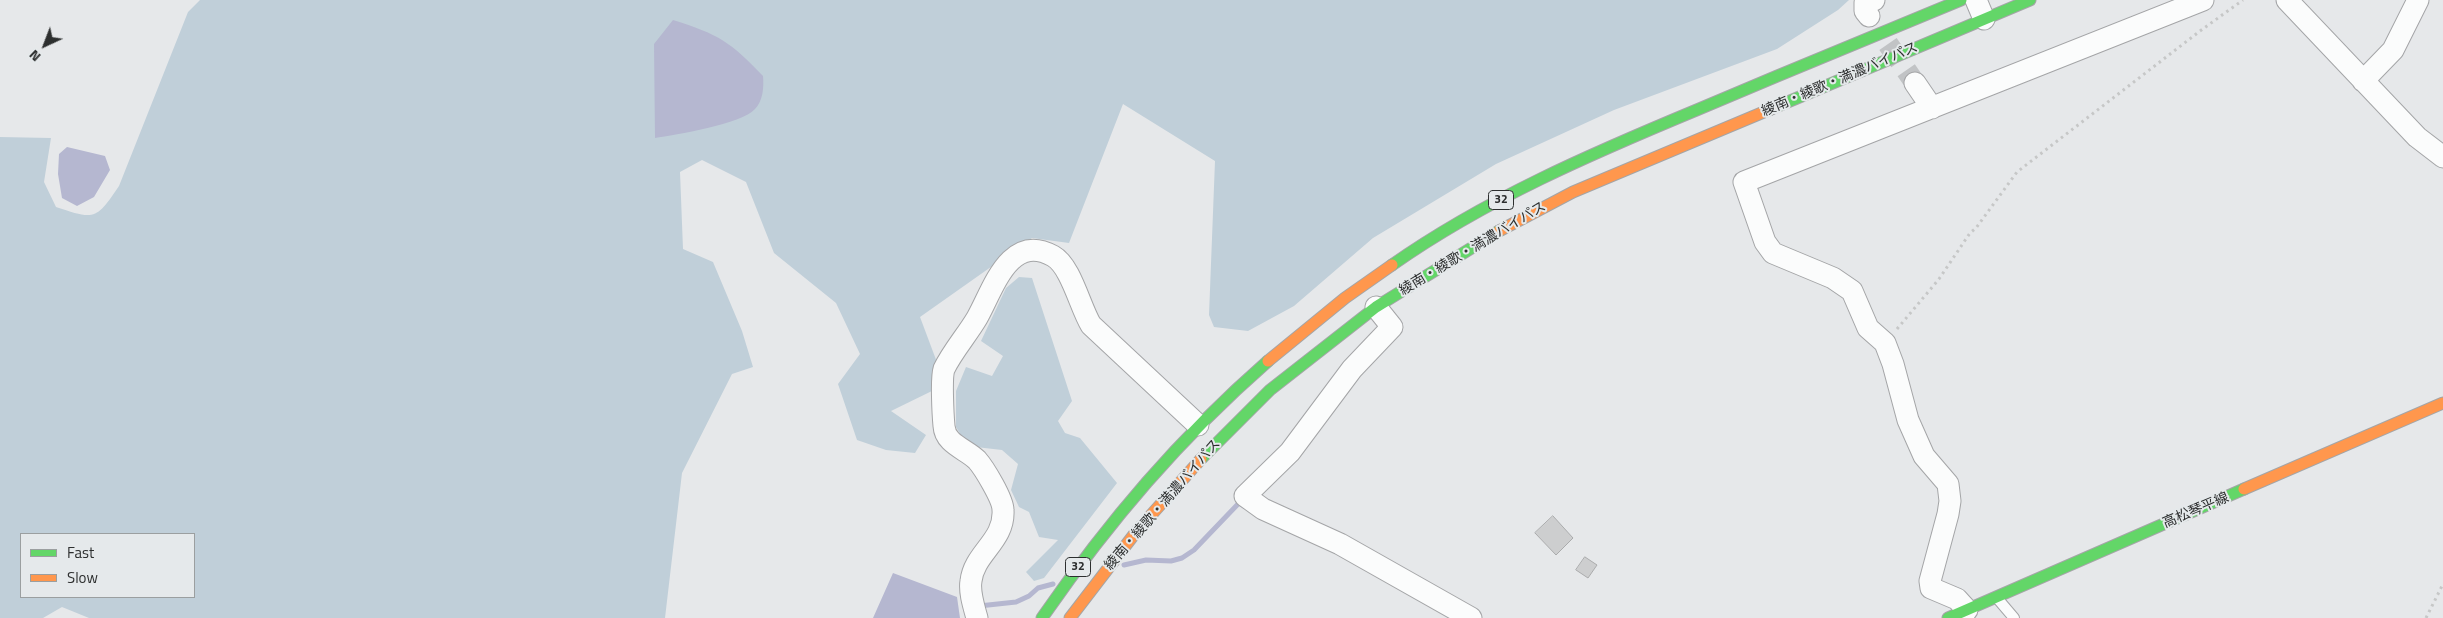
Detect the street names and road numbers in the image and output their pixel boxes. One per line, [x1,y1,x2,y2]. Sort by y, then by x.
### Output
street label: 綾南・綾歌・満濃バイパス [1759,39,1921,121]
road number: 32 [1488,190,1514,210]
street label: 綾南・綾歌・満濃バイパス [1397,199,1549,299]
street label: 綾南・綾歌・満濃バイパス [1102,436,1224,574]
street label: 高松琴平線 [2161,490,2231,532]
road number: 32 [1066,558,1090,576]

